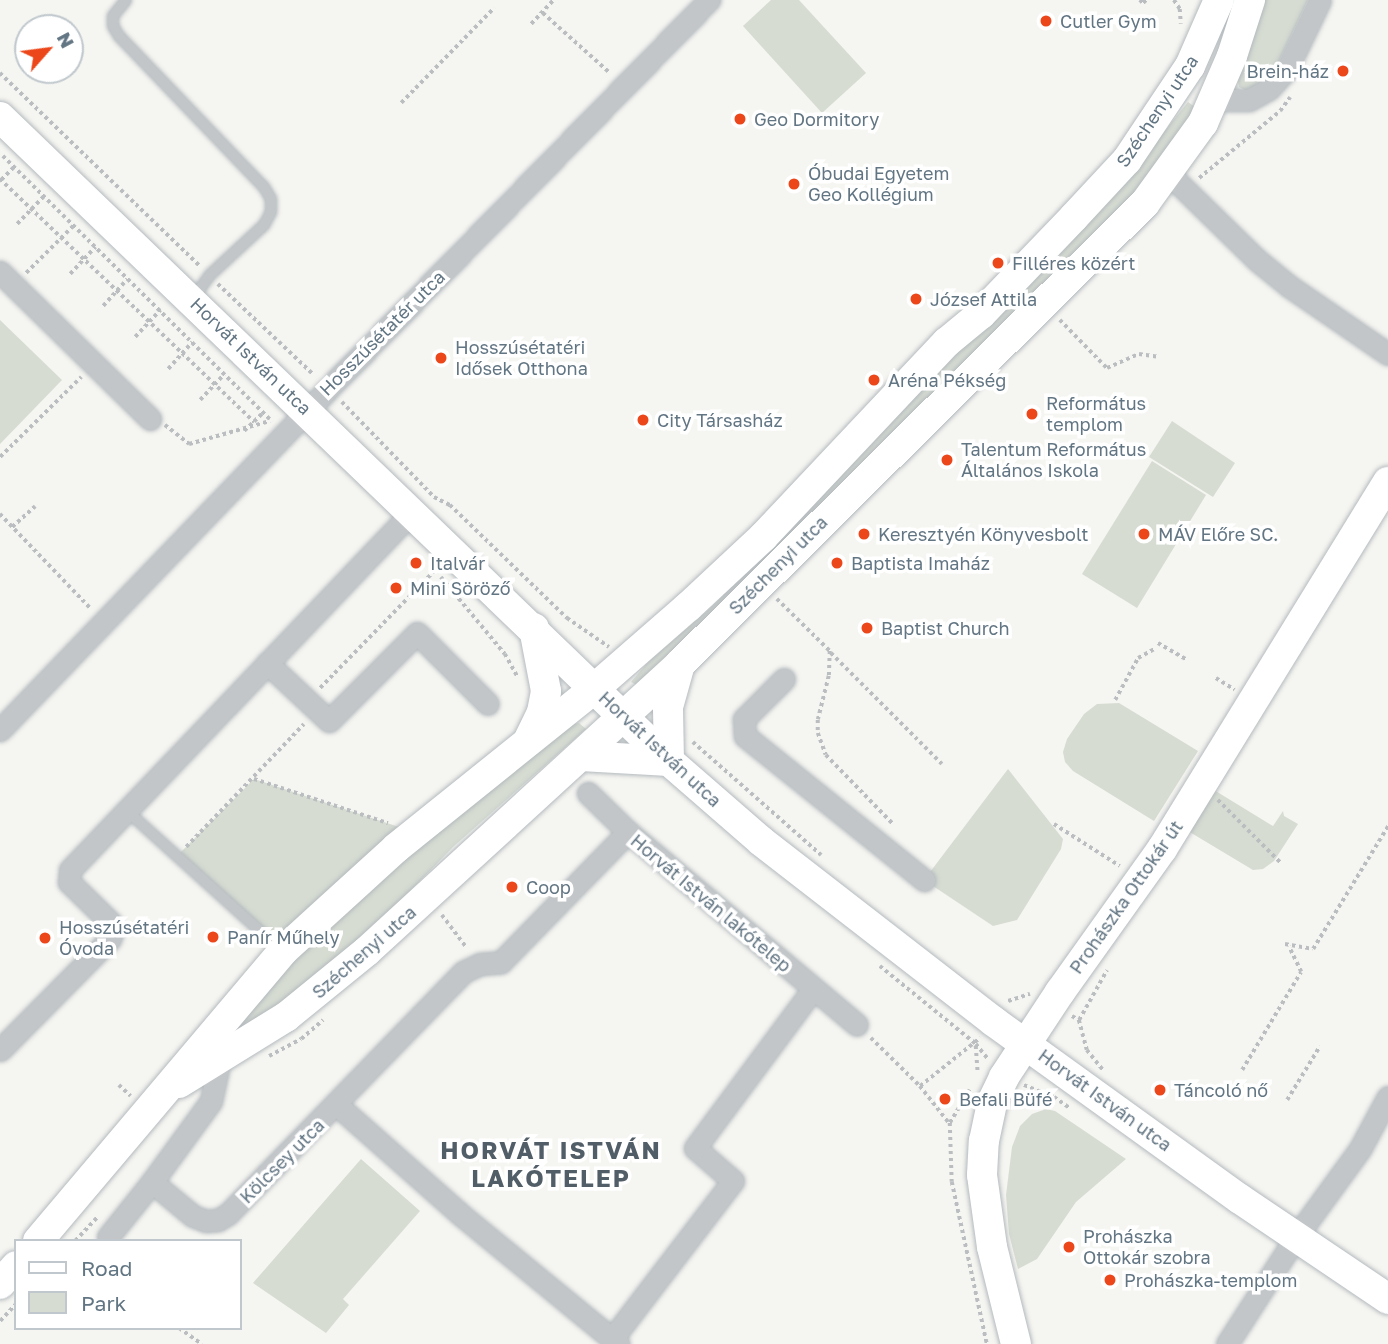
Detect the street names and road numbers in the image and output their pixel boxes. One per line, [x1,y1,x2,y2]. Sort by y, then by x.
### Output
street label: Széchenyi utca [1112,51,1202,171]
street label: Hosszúsétatér utca [315,266,449,400]
street label: Horvát István utca [186,293,316,419]
street label: Széchenyi utca [724,511,832,619]
street label: Horvát István utca [594,687,726,811]
street label: Prohászka Ottokár út [1065,816,1187,978]
street label: Horvát István lakótelep [626,830,796,976]
street label: Széchenyi utca [308,901,420,1003]
street label: Horvát István utca [1034,1044,1176,1156]
street label: Kölcsey utca [235,1114,329,1208]

